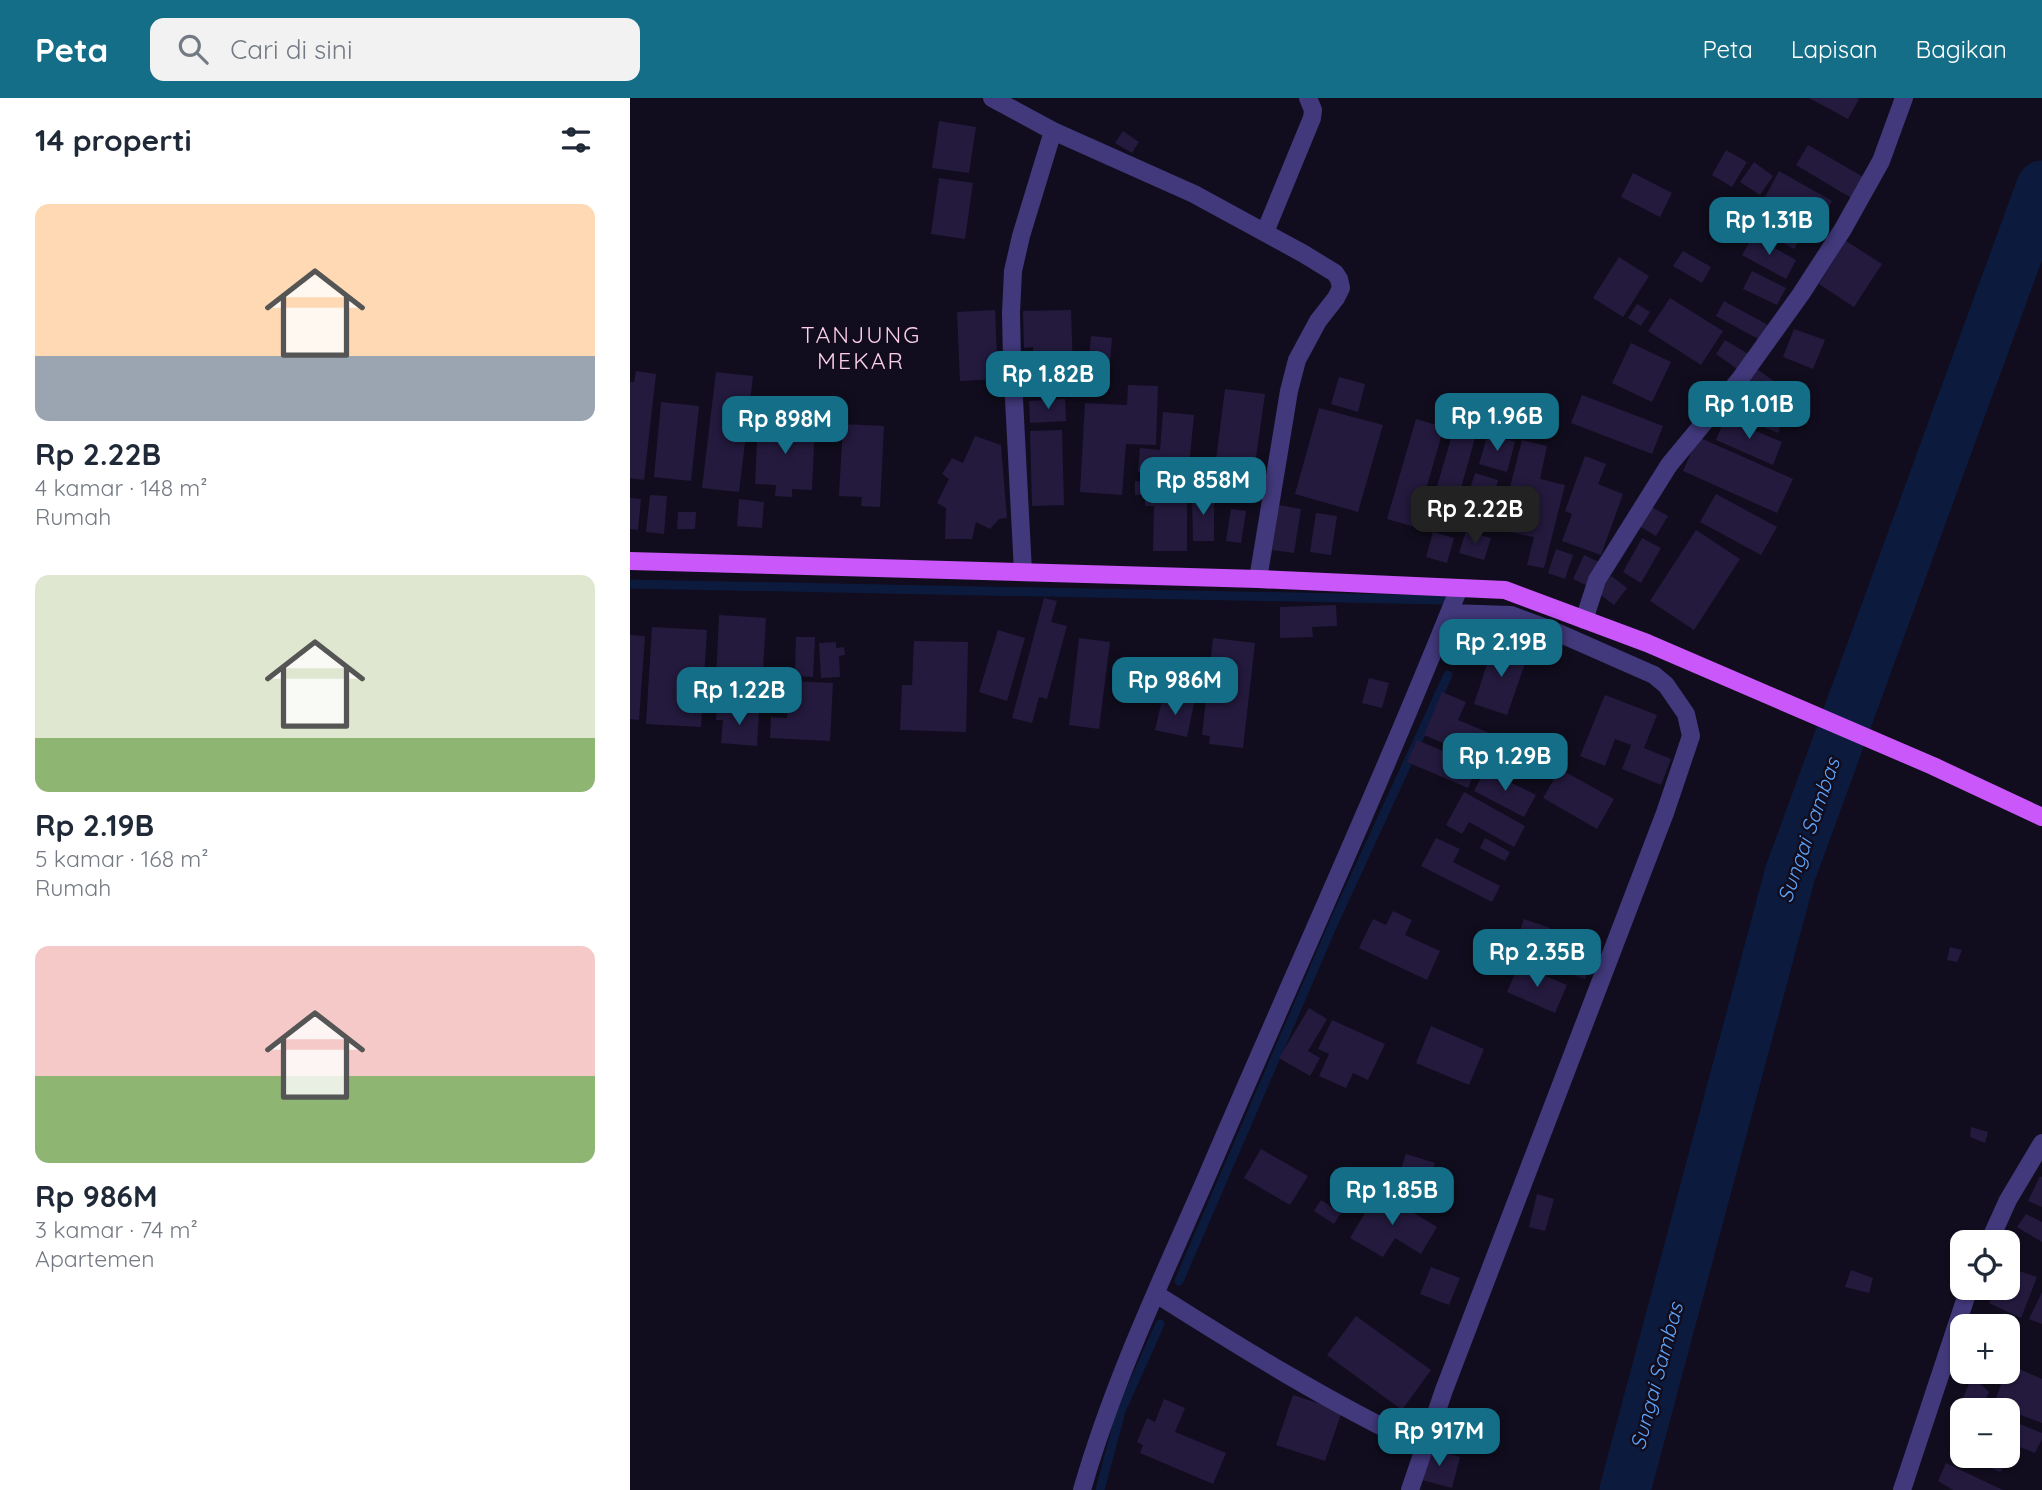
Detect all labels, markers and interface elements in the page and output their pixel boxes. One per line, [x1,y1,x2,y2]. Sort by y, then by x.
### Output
search box [150,18,640,81]
text: Peta [35,29,108,70]
icon: search [174,30,212,68]
text: Cari di sini [230,33,352,66]
text: Peta [1702,34,1753,64]
text: Lapisan [1791,34,1878,64]
text: Bagikan [1916,34,2007,64]
text: 14 properti [35,121,192,159]
icon: filters [557,121,595,159]
pin: Rp 1.31B [1697,198,1841,257]
text: Rp 1.31B [1725,205,1813,234]
icon: home [252,250,378,376]
district label: TANJUNG MEKAR [801,320,921,375]
pin: Rp 1.82B [976,352,1120,411]
text: Rp 1.82B [1002,359,1094,388]
pin: Rp 1.01B [1677,382,1821,441]
text: Rp 1.01B [1704,389,1794,418]
pin: Rp 1.96B [1425,394,1569,453]
pin: Rp 898M [720,396,850,456]
text: Rp 1.96B [1451,401,1543,430]
text: Rp 898M [738,404,832,433]
text: Rp 2.22B [35,435,161,473]
pin: Rp 858M [1138,458,1268,517]
text: Rp 858M [1156,465,1250,494]
text: 4 kamar · 148 m² [35,473,208,502]
pin: Rp 2.22B [1403,486,1547,546]
text: Rp 2.22B [1427,494,1523,523]
text: Rumah [35,502,111,531]
pin: Rp 2.19B [1429,620,1573,679]
icon: home [252,621,378,747]
text: Rp 2.19B [1455,627,1547,656]
pin: Rp 986M [1110,658,1240,717]
text: Rp 986M [1128,665,1222,694]
pin: Rp 1.22B [667,668,811,727]
text: Rp 1.22B [693,675,785,704]
pin: Rp 1.29B [1433,734,1577,793]
text: Rp 1.29B [1459,741,1551,770]
water label: Sungai Sambas [1771,753,1845,906]
text: Rp 2.19B [35,806,154,844]
text: 5 kamar · 168 m² [35,844,209,873]
text: Rumah [35,873,111,902]
pin: Rp 2.35B [1465,930,1609,989]
text: Rp 2.35B [1489,937,1585,966]
icon: home [252,992,378,1118]
pin: Rp 1.85B [1320,1168,1464,1227]
text: Rp 1.85B [1346,1175,1438,1204]
text: Rp 986M [35,1177,158,1215]
text: 3 kamar · 74 m² [35,1215,198,1244]
map controls [1950,1230,2020,1468]
button: locate [1950,1230,2020,1300]
text: Apartemen [35,1244,155,1273]
water label: Sungai Sambas [1624,1299,1688,1452]
button: + [1950,1314,2020,1384]
button: − [1950,1398,2020,1468]
pin: Rp 917M [1374,1408,1504,1468]
text: Rp 917M [1394,1416,1484,1445]

